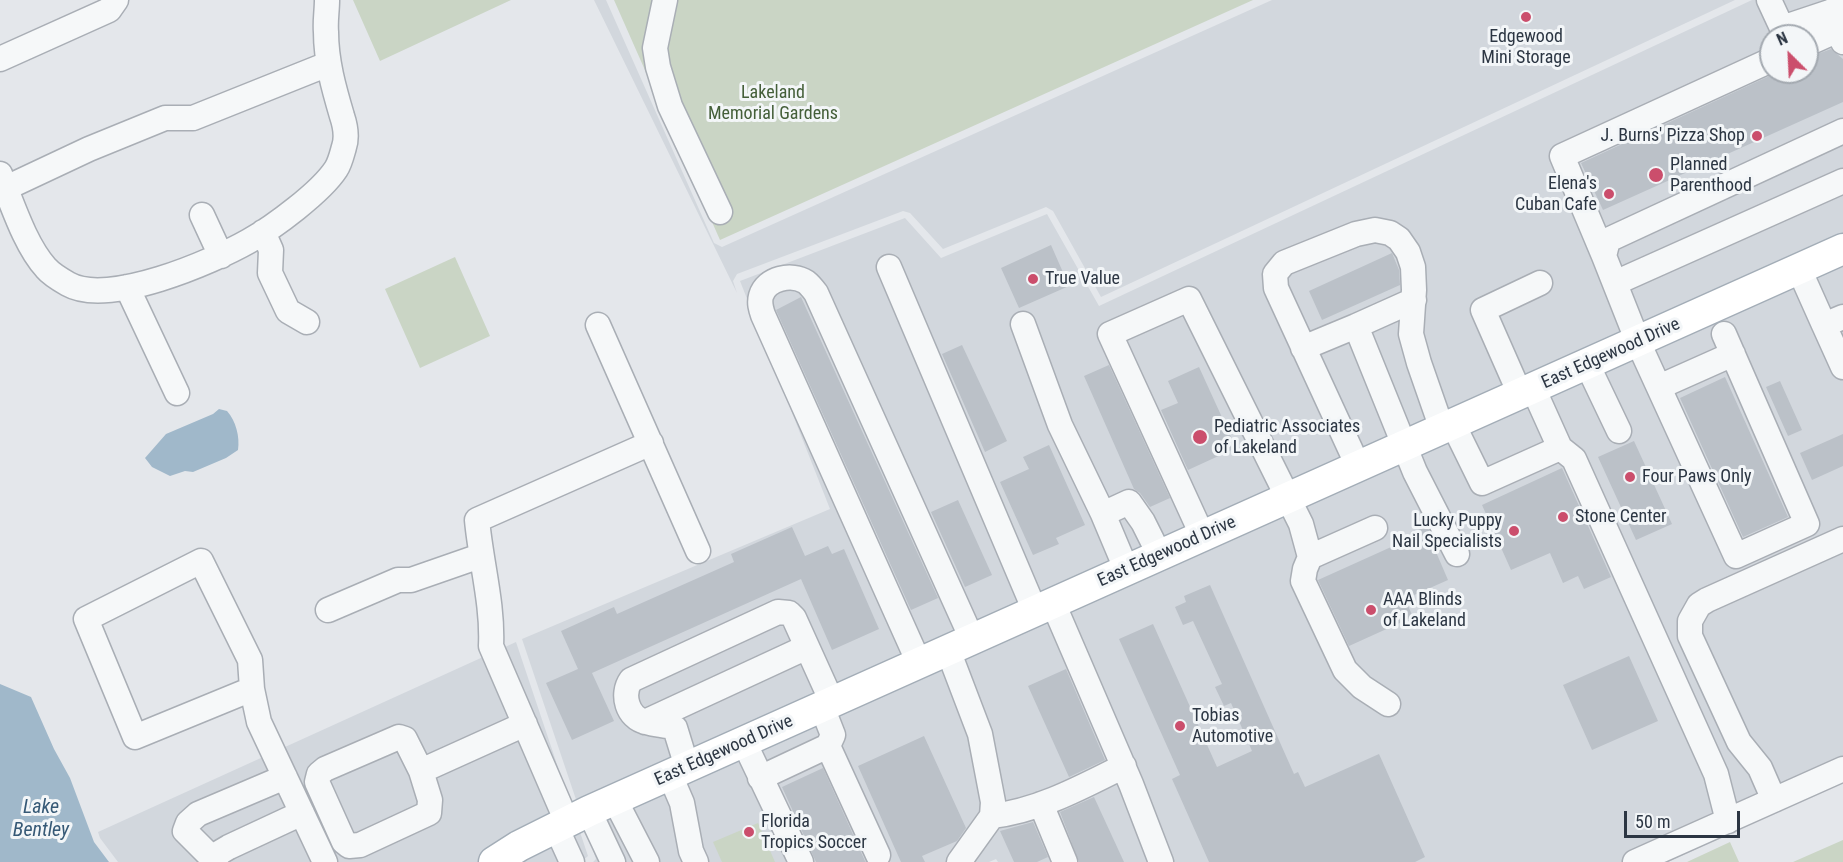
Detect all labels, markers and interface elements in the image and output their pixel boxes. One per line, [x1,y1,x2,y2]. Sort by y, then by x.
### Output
marker: Edgewood Mini Storage [1519,10,1533,24]
north arrow [1759,24,1819,84]
place label: Edgewood Mini Storage [1481,26,1571,68]
text: N [1774,28,1791,50]
park label: Lakeland Memorial Gardens [708,82,838,124]
place label: J. Burns' Pizza Shop [1601,125,1745,147]
marker: J. Burns' Pizza Shop [1750,129,1764,143]
place label: Planned Parenthood [1670,154,1752,196]
marker: Planned Parenthood [1647,166,1665,184]
place label: Elena's Cuban Cafe [1515,173,1597,216]
marker: Elena's Cuban Cafe [1602,187,1616,201]
place label: True Value [1045,268,1120,290]
marker: True Value [1026,272,1040,286]
street label: East Edgewood Drive [1539,314,1683,394]
place label: Pediatric Associates of Lakeland [1214,416,1360,458]
marker: Pediatric Associates of Lakeland [1191,428,1209,446]
place label: Four Paws Only [1642,466,1752,488]
marker: Four Paws Only [1623,470,1637,484]
place label: Stone Center [1575,506,1666,528]
place label: Lucky Puppy Nail Specialists [1392,510,1502,552]
marker: Stone Center [1556,510,1570,524]
street label: East Edgewood Drive [1095,512,1239,592]
marker: Lucky Puppy Nail Specialists [1507,524,1521,538]
place label: AAA Blinds of Lakeland [1383,589,1466,632]
marker: AAA Blinds of Lakeland [1364,603,1378,617]
place label: Tobias Automotive [1192,705,1273,748]
street label: East Edgewood Drive [652,711,796,791]
marker: Tobias Automotive [1173,719,1187,733]
water label: Lake Bentley [13,796,69,843]
scale bar [1627,799,1742,837]
place label: Florida Tropics Soccer [761,811,867,854]
text: 50 m [1635,811,1670,832]
marker: Florida Tropics Soccer [742,825,756,839]

